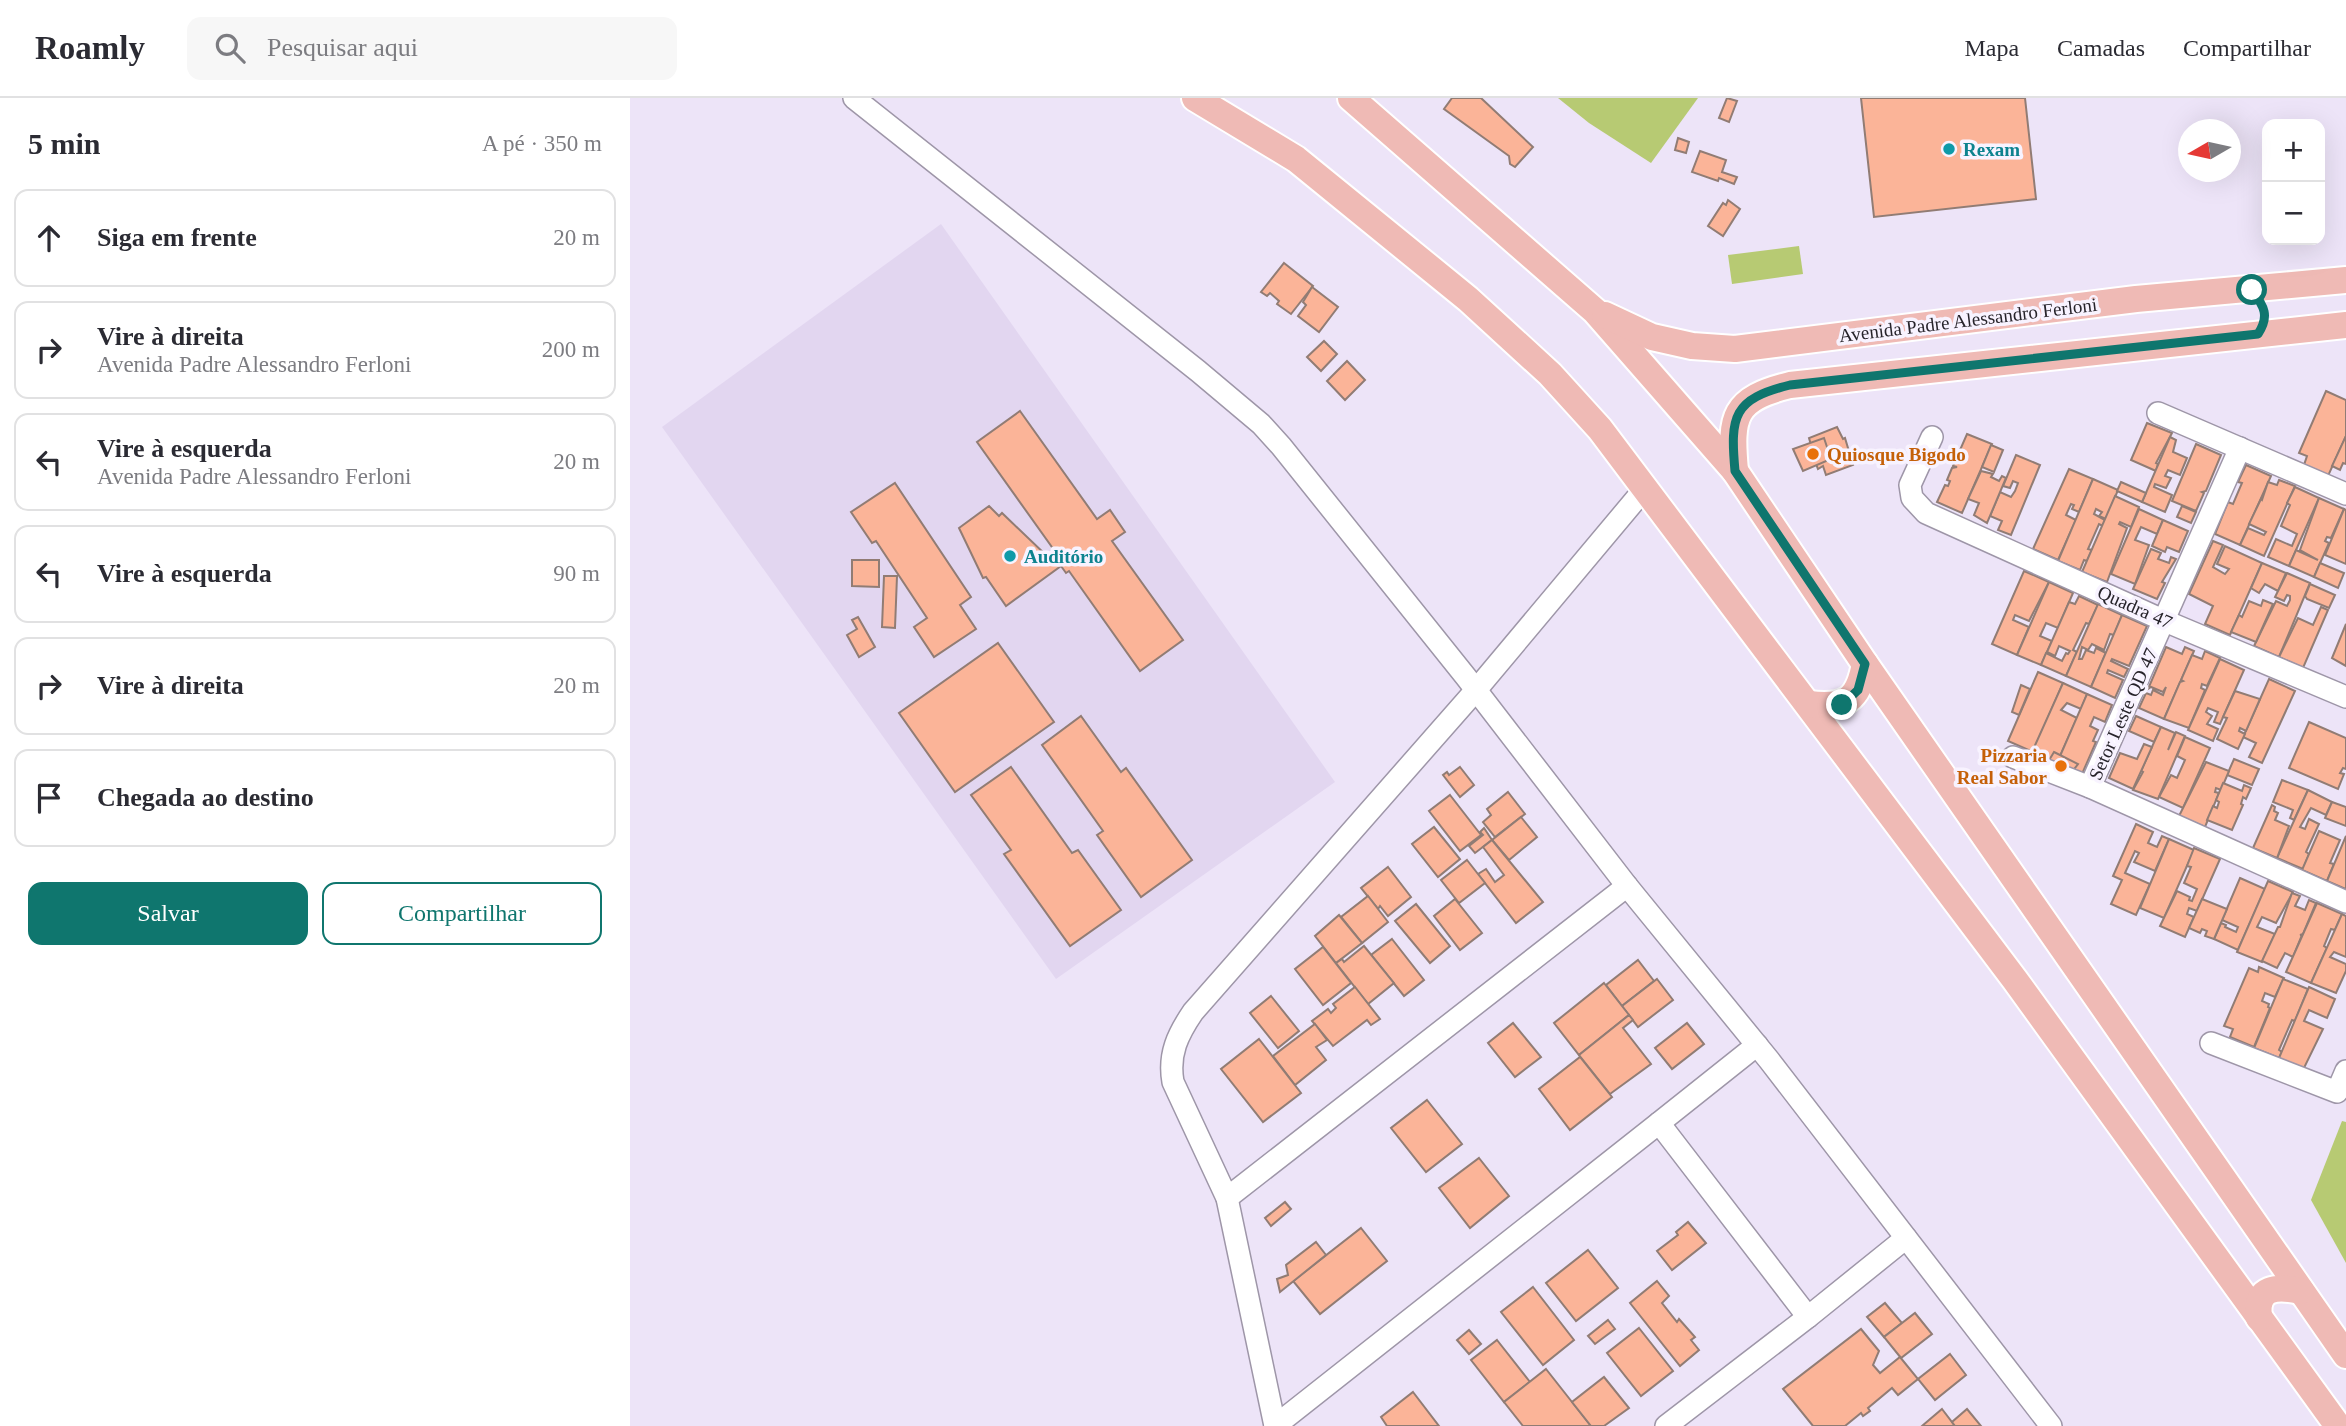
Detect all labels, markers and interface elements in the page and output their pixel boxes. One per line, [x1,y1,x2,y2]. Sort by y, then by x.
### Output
search box [187,17,677,80]
icon: search [211,29,249,67]
text: Roamly [35,30,145,66]
text: Pesquisar aqui [267,33,418,62]
text: Mapa [1964,35,2019,61]
text: Camadas [2057,35,2145,61]
text: Compartilhar [2183,35,2311,61]
north arrow [2178,119,2241,182]
map controls [2262,119,2325,245]
button: + [2262,119,2325,182]
text: 5 min [28,127,101,160]
text: A pé · 350 m [482,131,602,156]
place label: Rexam [1963,139,2020,160]
marker: Rexam [1941,141,1957,157]
button: − [2262,182,2325,245]
icon: ahead [30,219,68,257]
text: Siga em frente [97,223,257,252]
text: 20 m [553,225,600,250]
route start [2236,274,2267,305]
street label: Avenida Padre Alessandro Ferloni [1838,294,2098,346]
text: Vire à direita [97,322,244,351]
icon: right [30,331,68,369]
text: 200 m [542,337,600,362]
text: Avenida Padre Alessandro Ferloni [97,352,411,377]
text: Vire à esquerda [97,434,272,463]
icon: left [30,443,68,481]
place label: Quiosque Bigodo [1827,444,1966,465]
marker: Quiosque Bigodo [1805,446,1821,462]
text: 20 m [553,449,600,474]
text: Avenida Padre Alessandro Ferloni [97,464,411,489]
place label: Auditório [1024,546,1103,567]
marker: Auditório [1002,548,1018,564]
icon: left [30,555,68,593]
text: Vire à esquerda [97,559,272,588]
text: 90 m [553,561,600,586]
street label: Quadra 47 [2094,581,2176,633]
street label: Setor Leste QD 47 [2085,645,2161,783]
icon: right [30,667,68,705]
text: Vire à direita [97,671,244,700]
text: 20 m [553,673,600,698]
route end [1826,689,1857,720]
place label: Pizzaria Real Sabor [1957,745,2048,788]
marker: Pizzaria Real Sabor [2053,758,2069,774]
icon: arrive [30,779,68,817]
text: Chegada ao destino [97,783,314,812]
button: Salvar [28,882,308,945]
button: Compartilhar [322,882,602,945]

